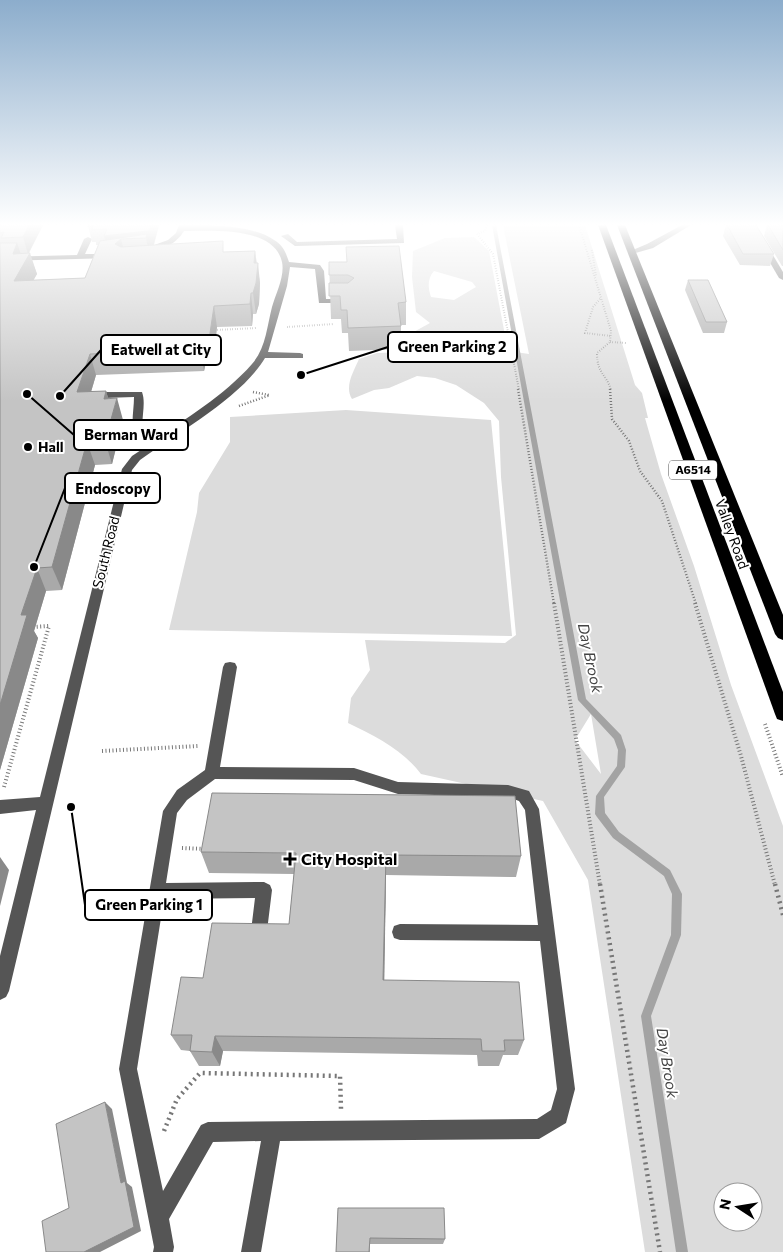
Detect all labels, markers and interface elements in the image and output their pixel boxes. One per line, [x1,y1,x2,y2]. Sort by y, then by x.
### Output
callout: Green Parking 2 [388,332,517,362]
callout: Eatwell at City [101,335,221,365]
text: Green Parking 2 [397,337,507,355]
text: Eatwell at City [111,340,212,358]
callout: Berman Ward [74,420,188,450]
text: Berman Ward [84,425,178,443]
place label: Hall [38,438,64,455]
marker: Hall [22,441,34,453]
road number: A6514 [669,460,717,480]
callout: Endoscopy [65,473,160,503]
text: Endoscopy [75,479,151,497]
street label: Valley Road [712,497,753,571]
street label: South Road [88,514,123,590]
water label: Day Brook [575,621,607,695]
place label: City Hospital [301,849,397,868]
marker: City Hospital [283,852,297,866]
callout: Green Parking 1 [85,890,212,920]
text: Green Parking 1 [95,895,203,913]
water label: Day Brook [654,1027,683,1100]
north arrow [713,1182,763,1232]
text: N [715,1197,734,1211]

